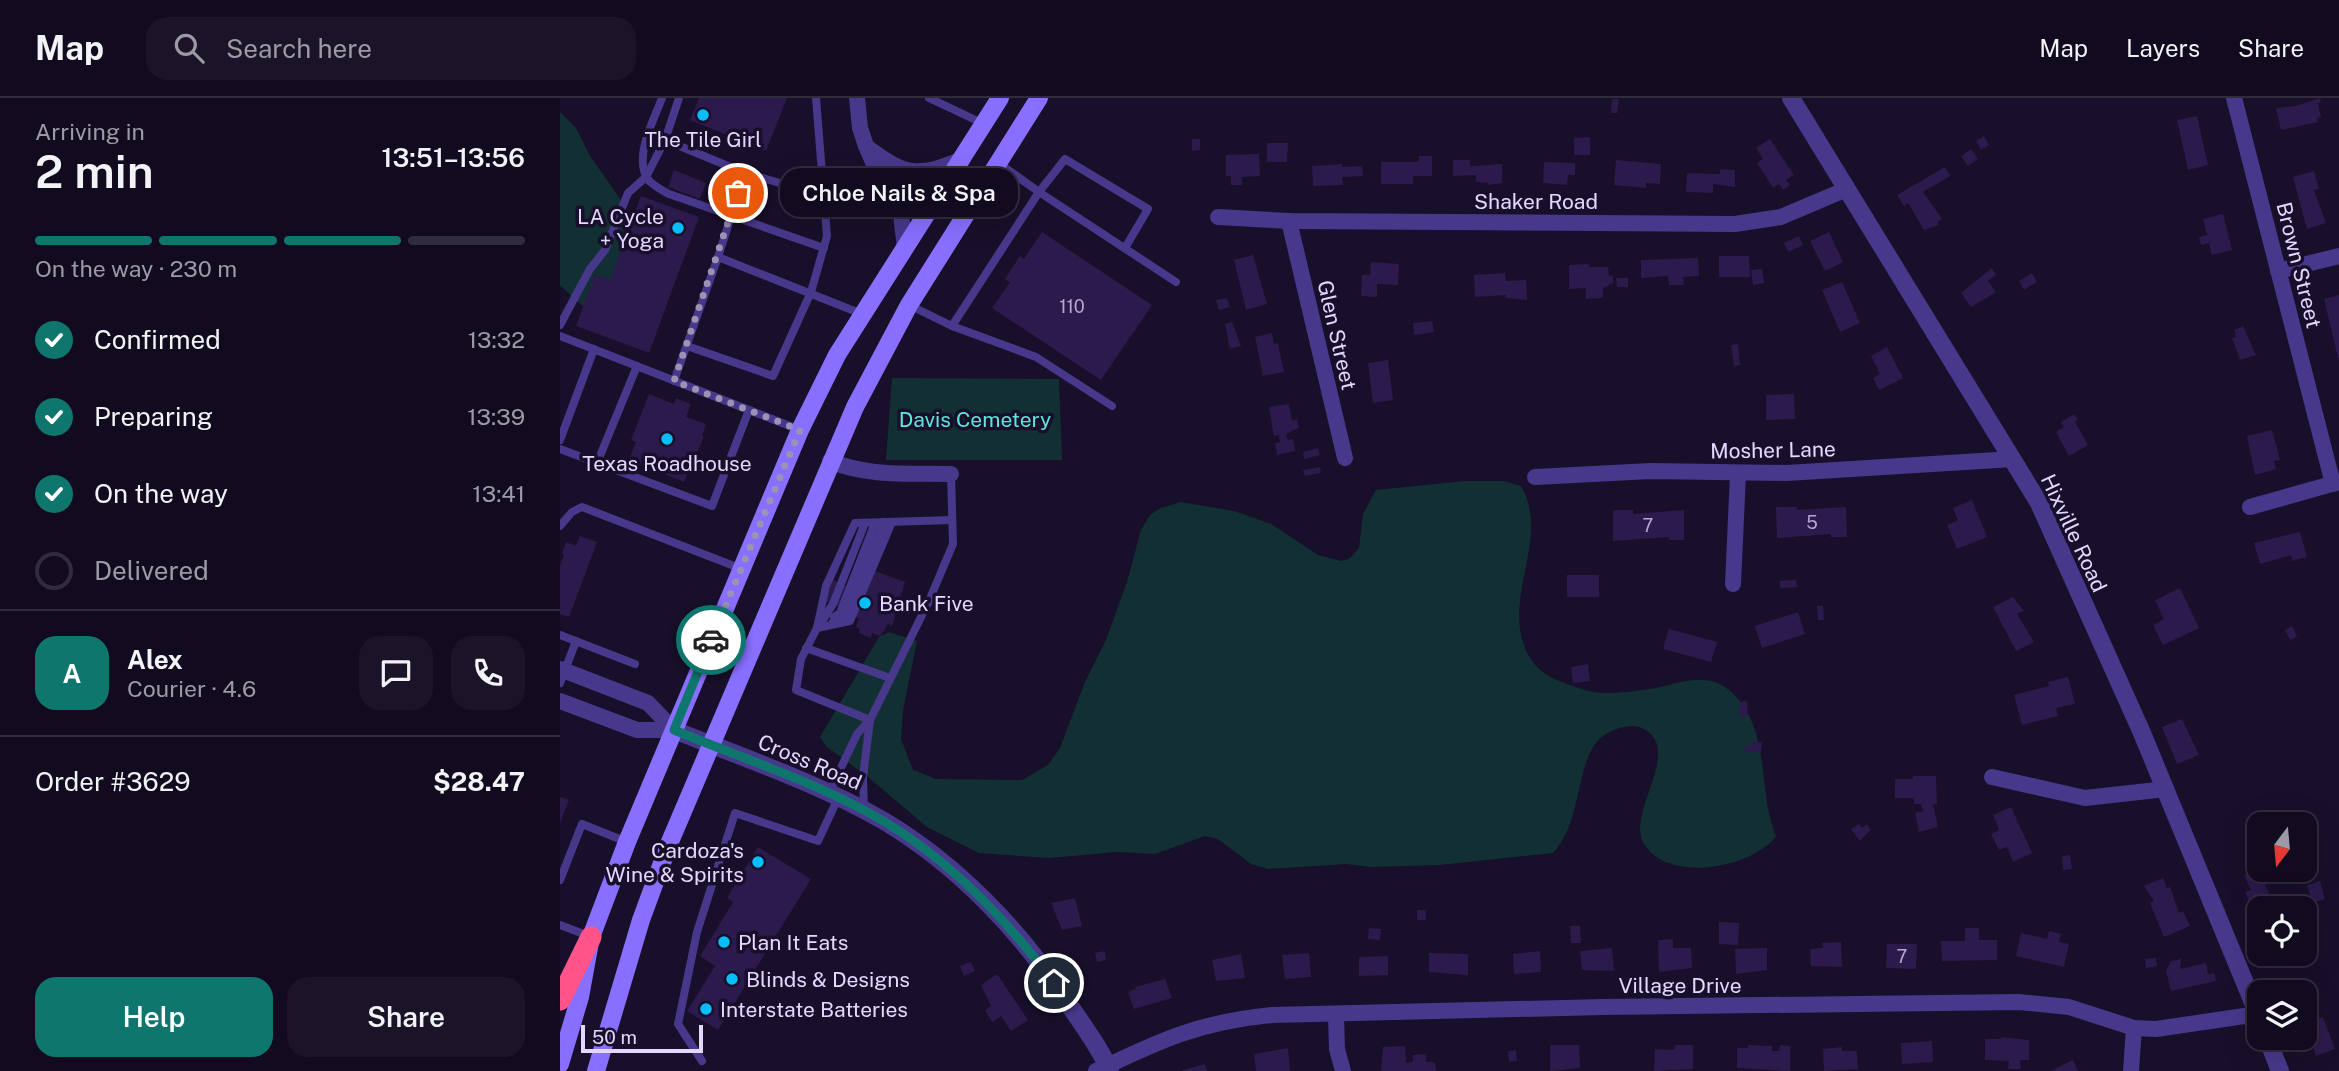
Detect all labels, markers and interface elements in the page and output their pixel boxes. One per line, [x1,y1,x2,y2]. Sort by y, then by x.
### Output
search box [146,17,636,80]
text: Map [35,29,104,67]
icon: search [170,29,208,67]
text: Search here [226,33,372,64]
text: Map [2039,34,2088,62]
text: Layers [2126,34,2200,62]
text: Share [2238,34,2304,62]
marker: The Tile Girl [695,107,711,123]
text: Arriving in [35,118,145,145]
place label: The Tile Girl [644,127,762,152]
text: 13:51–13:56 [382,142,525,173]
text: 2 min [35,144,154,198]
pin [708,163,768,223]
callout: Chloe Nails & Spa [780,168,1018,217]
icon: bag [719,174,757,212]
text: Chloe Nails & Spa [802,179,996,206]
street label: Shaker Road [1474,189,1598,214]
street label: Brown Street [2271,199,2327,331]
place label: LA Cycle + Yoga [577,204,664,253]
marker: LA Cycle + Yoga [670,220,686,236]
text: On the way · 230 m [35,255,237,282]
street label: Glen Street [1312,278,1362,392]
house number: 110 [1059,296,1085,317]
icon: check [35,321,73,359]
text: Confirmed [94,324,221,355]
text: 13:32 [468,326,525,353]
icon: check [35,398,73,436]
text: Preparing [94,401,213,432]
text: 13:39 [467,403,525,430]
park label: Davis Cemetery [899,407,1051,432]
marker: Texas Roadhouse [659,431,675,447]
street label: Mosher Lane [1710,436,1836,464]
place label: Texas Roadhouse [582,451,752,476]
street label: Hixville Road [2036,470,2112,596]
icon: check [35,475,73,513]
text: On the way [94,478,228,509]
text: 13:41 [472,480,525,507]
house number: 5 [1806,512,1818,533]
house number: 7 [1643,515,1653,536]
text: Delivered [94,555,209,586]
place label: Bank Five [879,591,974,616]
marker: Bank Five [857,595,873,611]
courier [676,605,746,675]
icon: car [692,621,730,659]
button: chat [359,636,433,710]
button: phone [451,636,525,710]
text: Alex [127,644,183,675]
text: A [63,658,81,689]
text: Courier · 4.6 [127,675,256,702]
street label: Cross Road [754,729,866,795]
text: Order #3629 [35,766,190,797]
text: $28.47 [433,766,525,797]
north arrow [2247,812,2317,882]
map controls [2247,812,2317,1050]
place label: Cardoza's Wine & Spirits [606,838,744,887]
marker: Cardoza's Wine & Spirits [750,854,766,870]
button: locate [2247,896,2317,966]
place label: Plan It Eats [738,930,848,955]
marker: Plan It Eats [716,934,732,950]
house number: 7 [1897,946,1907,967]
pin [1024,953,1084,1013]
icon: home [1035,964,1073,1002]
place label: Blinds & Designs [746,967,910,992]
marker: Blinds & Designs [724,971,740,987]
street label: Village Drive [1618,973,1742,998]
button: Help [35,977,273,1057]
button: Share [287,977,525,1057]
button: layers [2247,980,2317,1050]
place label: Interstate Batteries [720,997,908,1022]
marker: Interstate Batteries [698,1001,714,1017]
scale bar [581,1022,704,1054]
text: 50 m [592,1026,637,1048]

